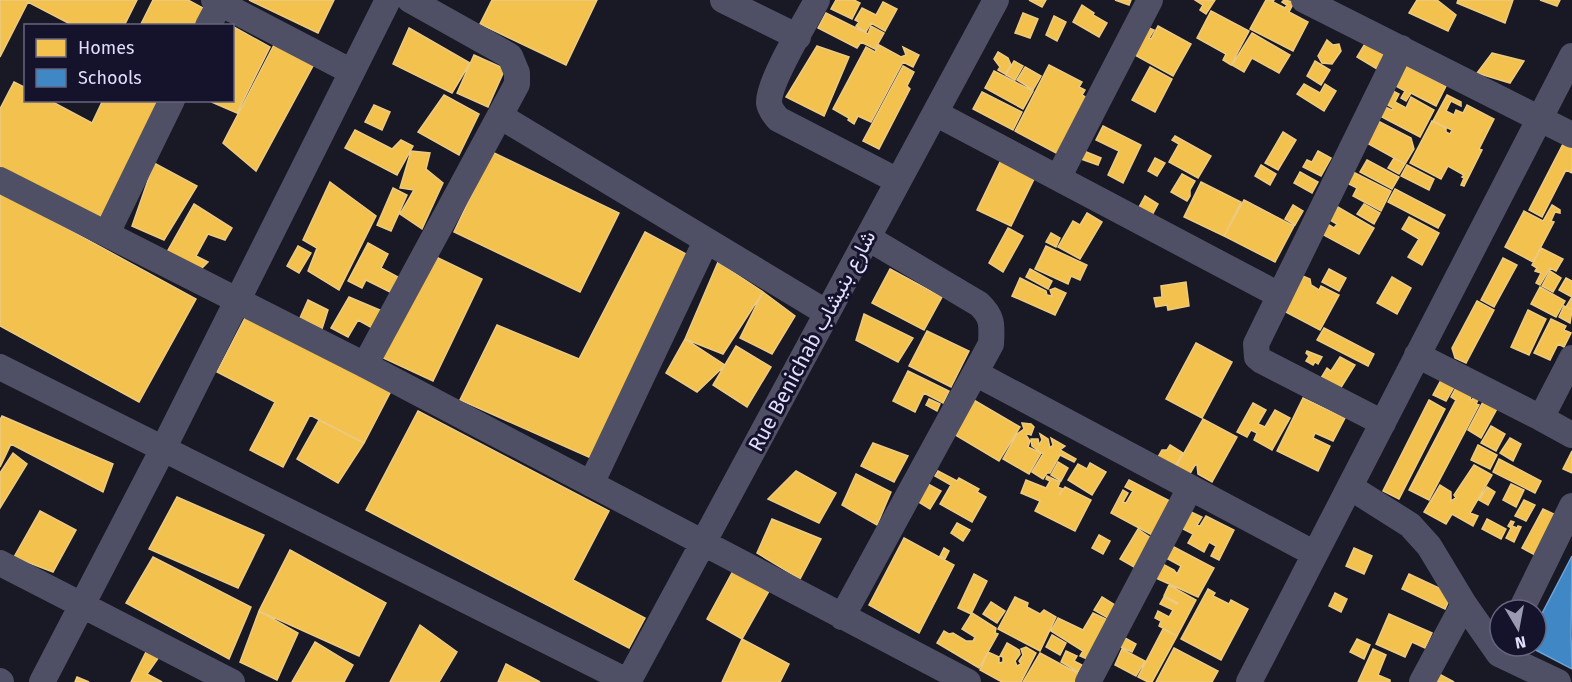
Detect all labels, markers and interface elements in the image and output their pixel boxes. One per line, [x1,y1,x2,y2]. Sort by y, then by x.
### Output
legend [24,24,234,102]
text: Homes [78,37,134,59]
text: Schools [78,67,142,89]
street label: Rue Benichab شارع بنيشاب [743,226,882,456]
north arrow [1488,598,1548,658]
text: N [1514,632,1527,653]

